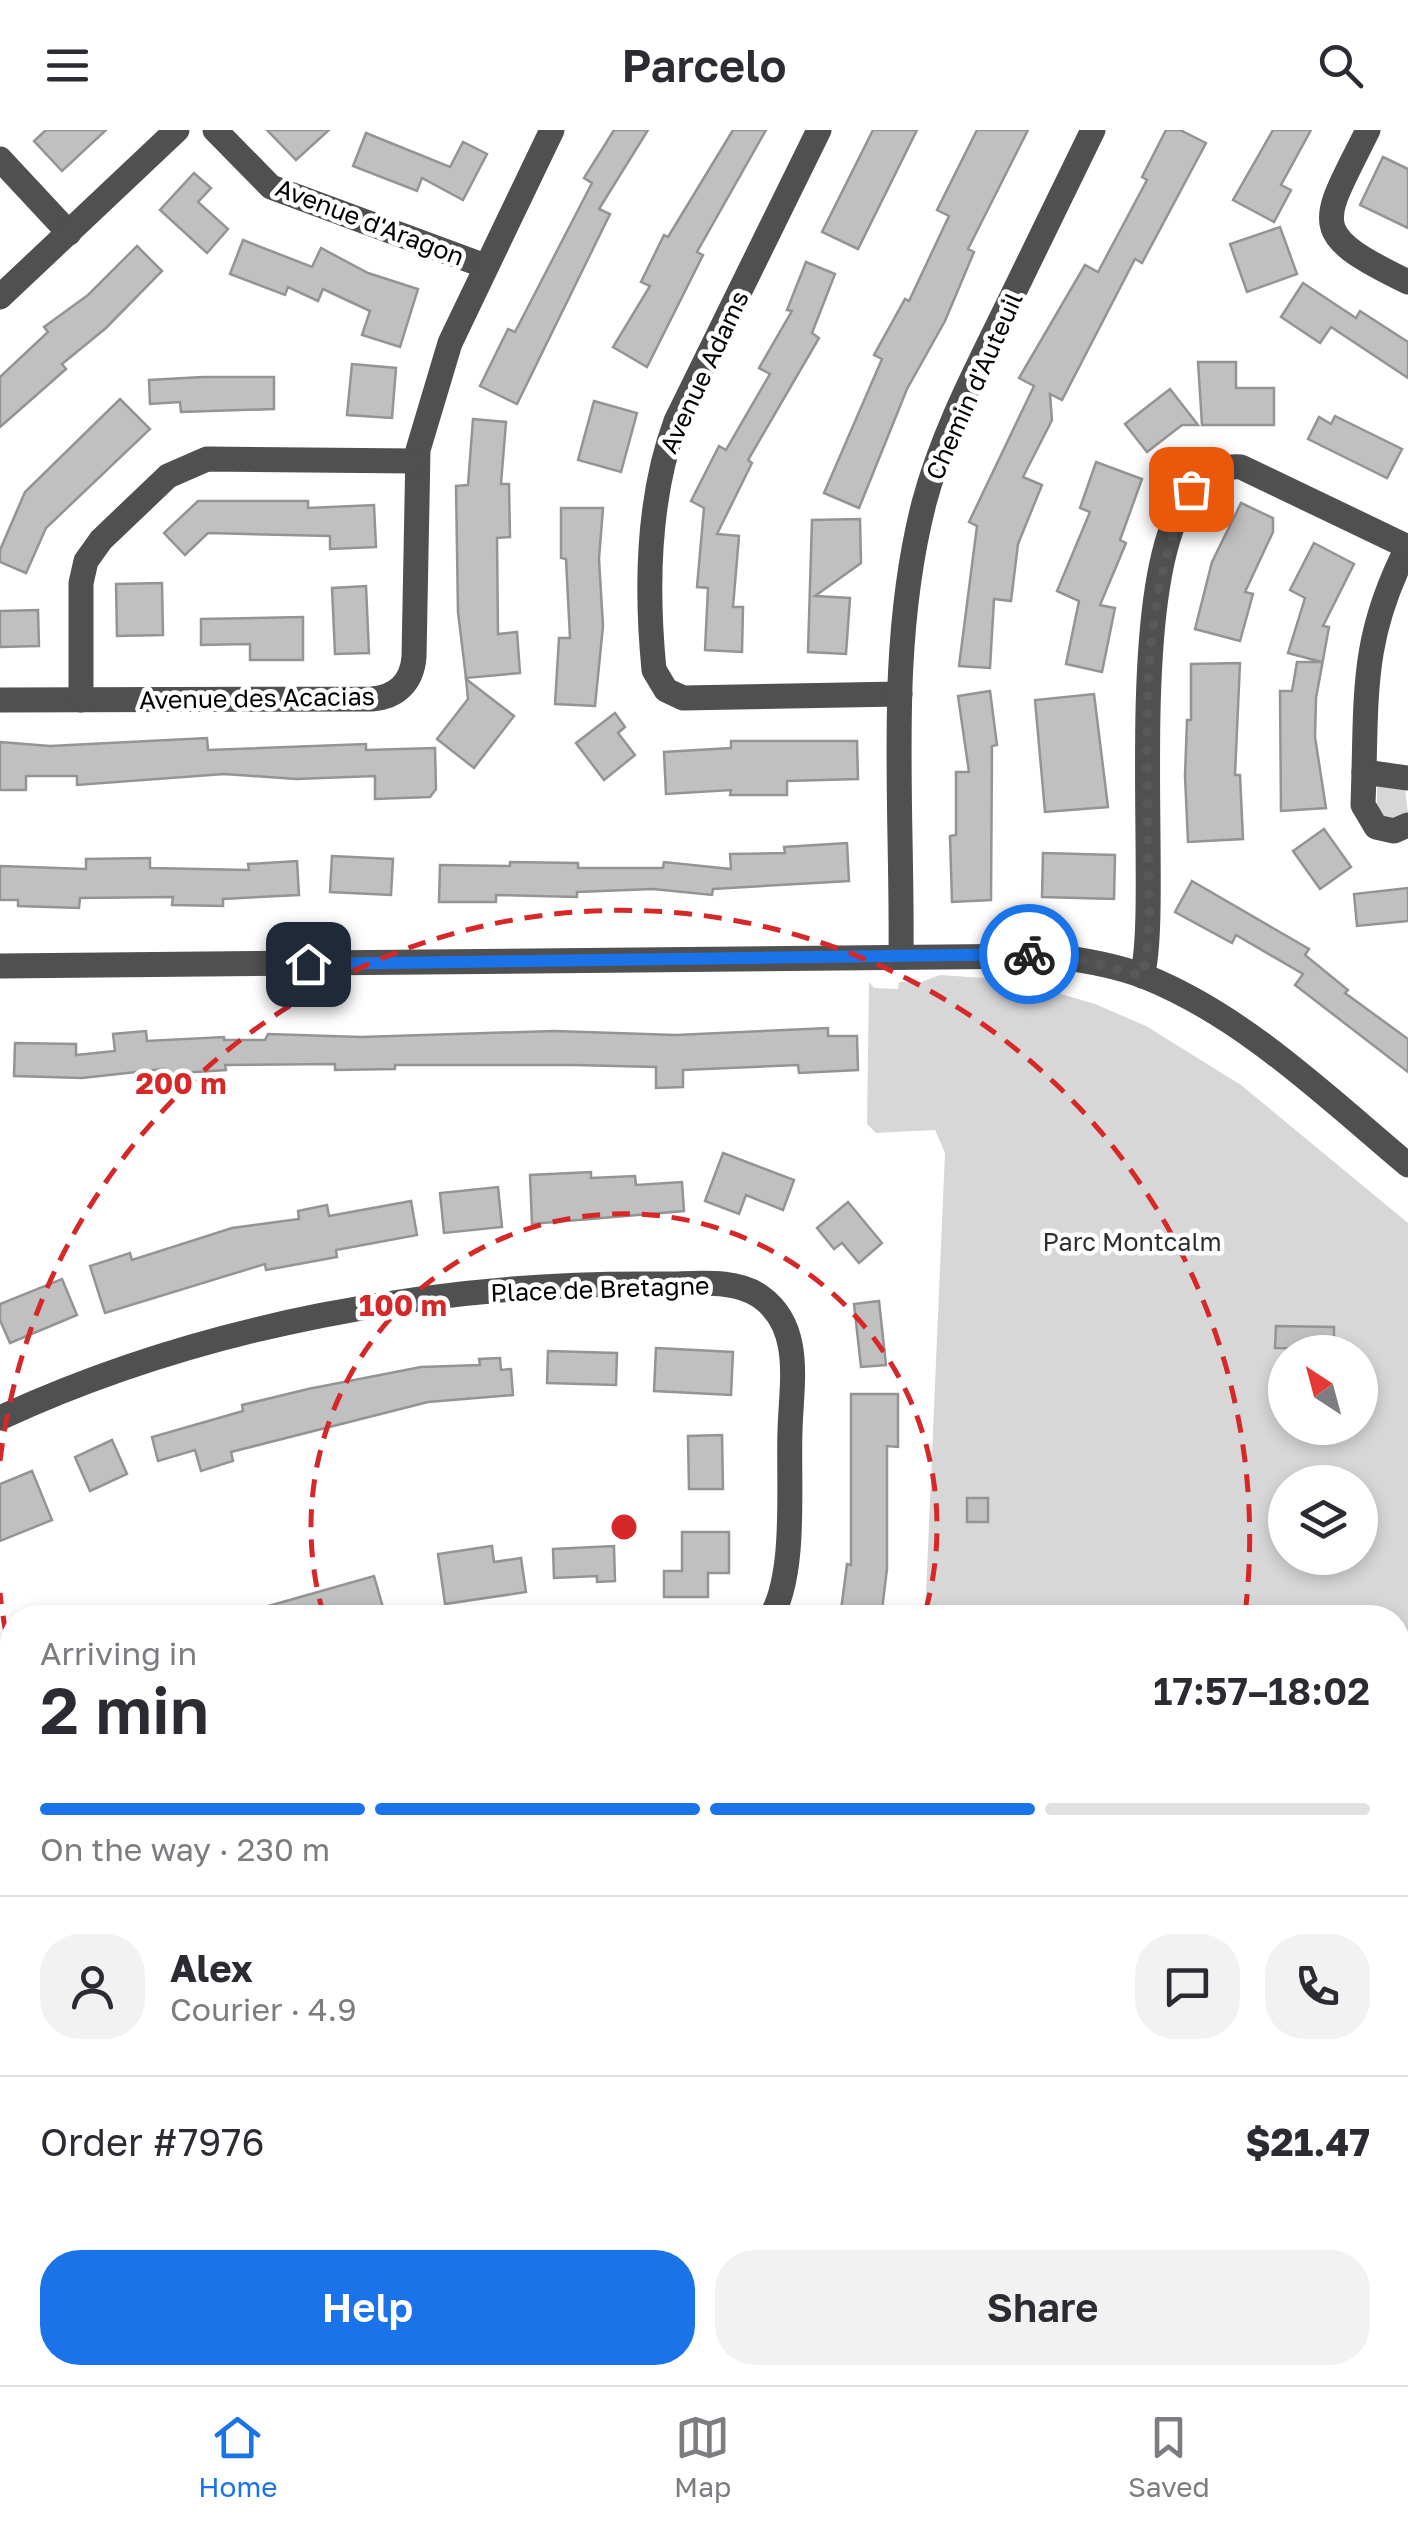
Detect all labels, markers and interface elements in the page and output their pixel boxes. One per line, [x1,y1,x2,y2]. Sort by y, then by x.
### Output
icon: menu [40,38,95,93]
text: Parcelo [622,38,786,92]
icon: search [1313,38,1368,93]
street label: Avenue d'Aragon [271,171,469,272]
street label: Avenue Adams [652,286,755,458]
street label: Chemin d'Auteuil [918,287,1029,484]
pin [1149,447,1234,532]
icon: bag [1164,462,1219,517]
street label: Avenue des Acacias [139,680,375,715]
courier [979,904,1079,1004]
pin [266,922,351,1007]
icon: bike [1002,927,1057,982]
icon: home [281,937,336,992]
text: 200 m [135,1065,227,1101]
park label: Parc Montcalm [1042,1226,1222,1257]
street label: Place de Bretagne [490,1269,710,1308]
text: 100 m [359,1287,447,1323]
north arrow [1268,1335,1378,1445]
map controls [1268,1335,1378,1575]
button: layers [1268,1465,1378,1575]
centre of rings [606,1509,642,1545]
text: Arriving in [40,1634,197,1672]
text: 17:57–18:02 [1153,1668,1370,1713]
text: 2 min [40,1670,209,1748]
text: On the way · 230 m [40,1830,330,1868]
button: person [40,1934,145,2039]
button: chat [1135,1934,1240,2039]
button: phone [1265,1934,1370,2039]
text: Alex [170,1945,253,1990]
text: Courier · 4.9 [170,1990,357,2028]
text: Order #7976 [40,2119,264,2164]
text: $21.47 [1245,2119,1370,2164]
button: Help [40,2250,695,2365]
button: Share [715,2250,1370,2365]
tab: Home [198,2410,277,2503]
tab: Map [674,2410,731,2503]
tab: Saved [1128,2410,1210,2503]

